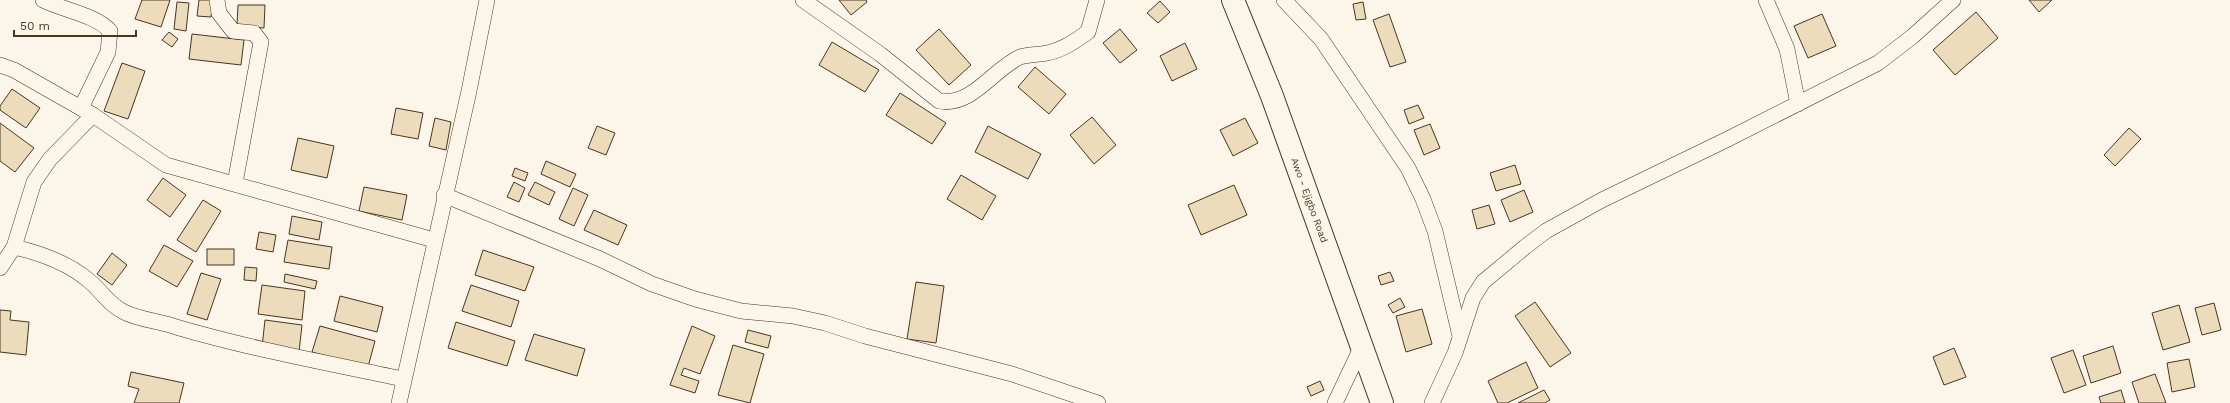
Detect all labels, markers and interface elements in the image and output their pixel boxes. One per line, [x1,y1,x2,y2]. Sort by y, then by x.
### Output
scale bar [14,12,136,38]
text: 50 m [20,19,50,33]
street label: Awo - Ejigbo Road [1289,156,1330,244]

